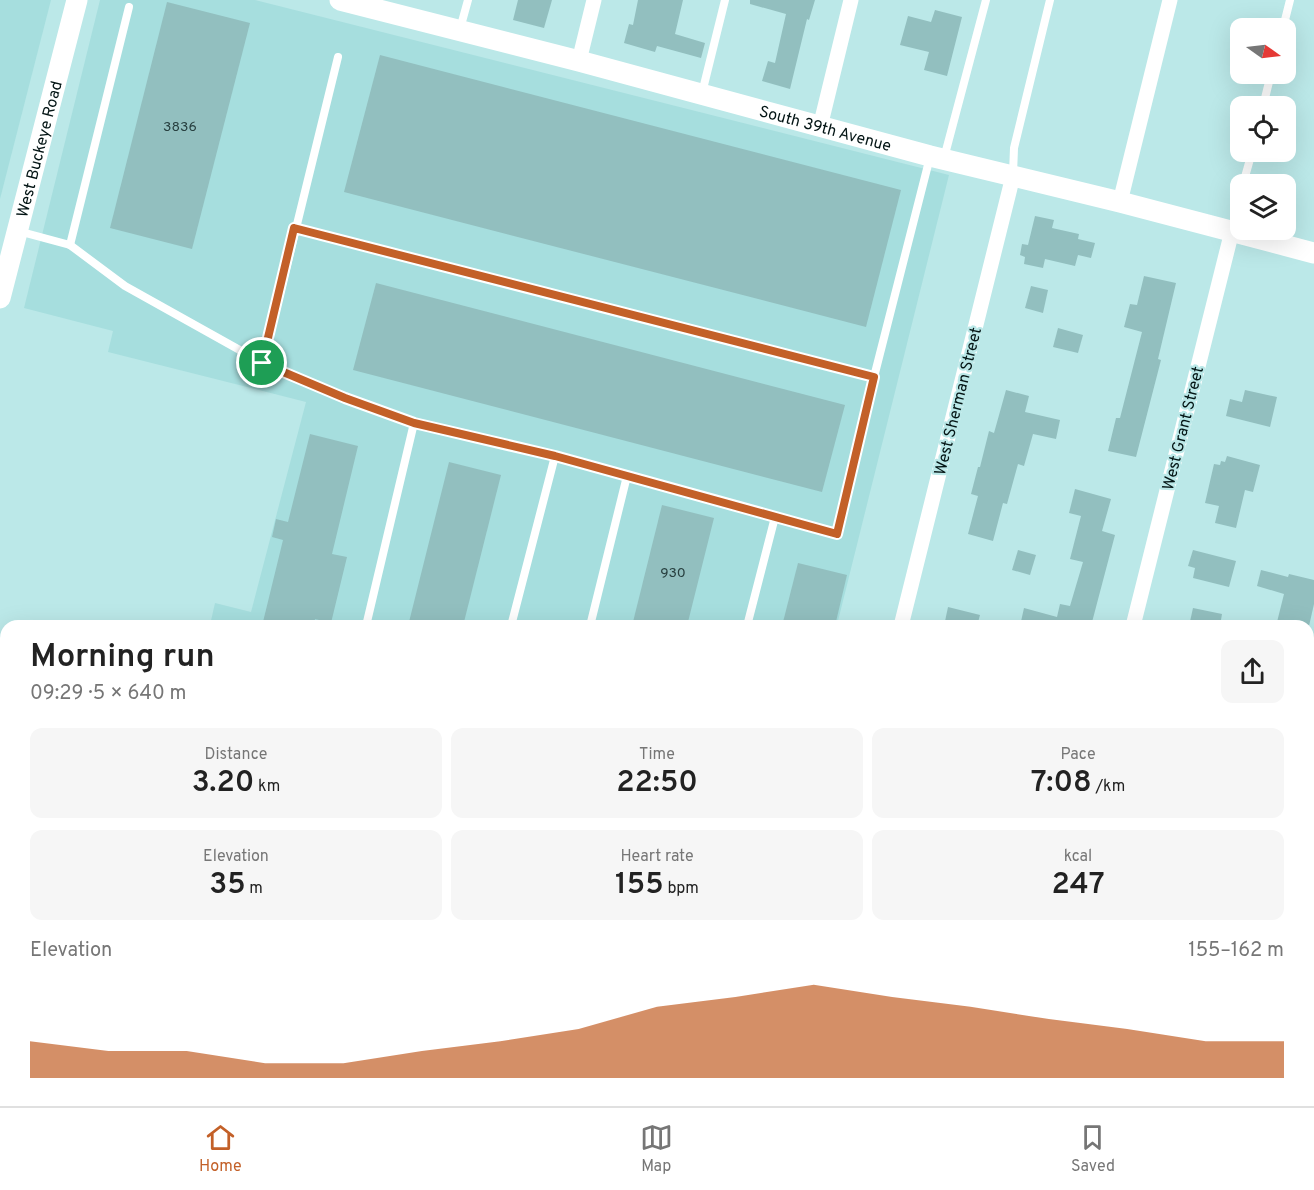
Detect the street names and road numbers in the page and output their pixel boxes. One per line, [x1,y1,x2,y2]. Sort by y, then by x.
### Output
street label: West Buckeye Road [13,79,68,220]
street label: South 39th Avenue [757,102,893,157]
street label: West Sherman Street [931,326,987,477]
street label: West Grant Street [1159,365,1209,492]

